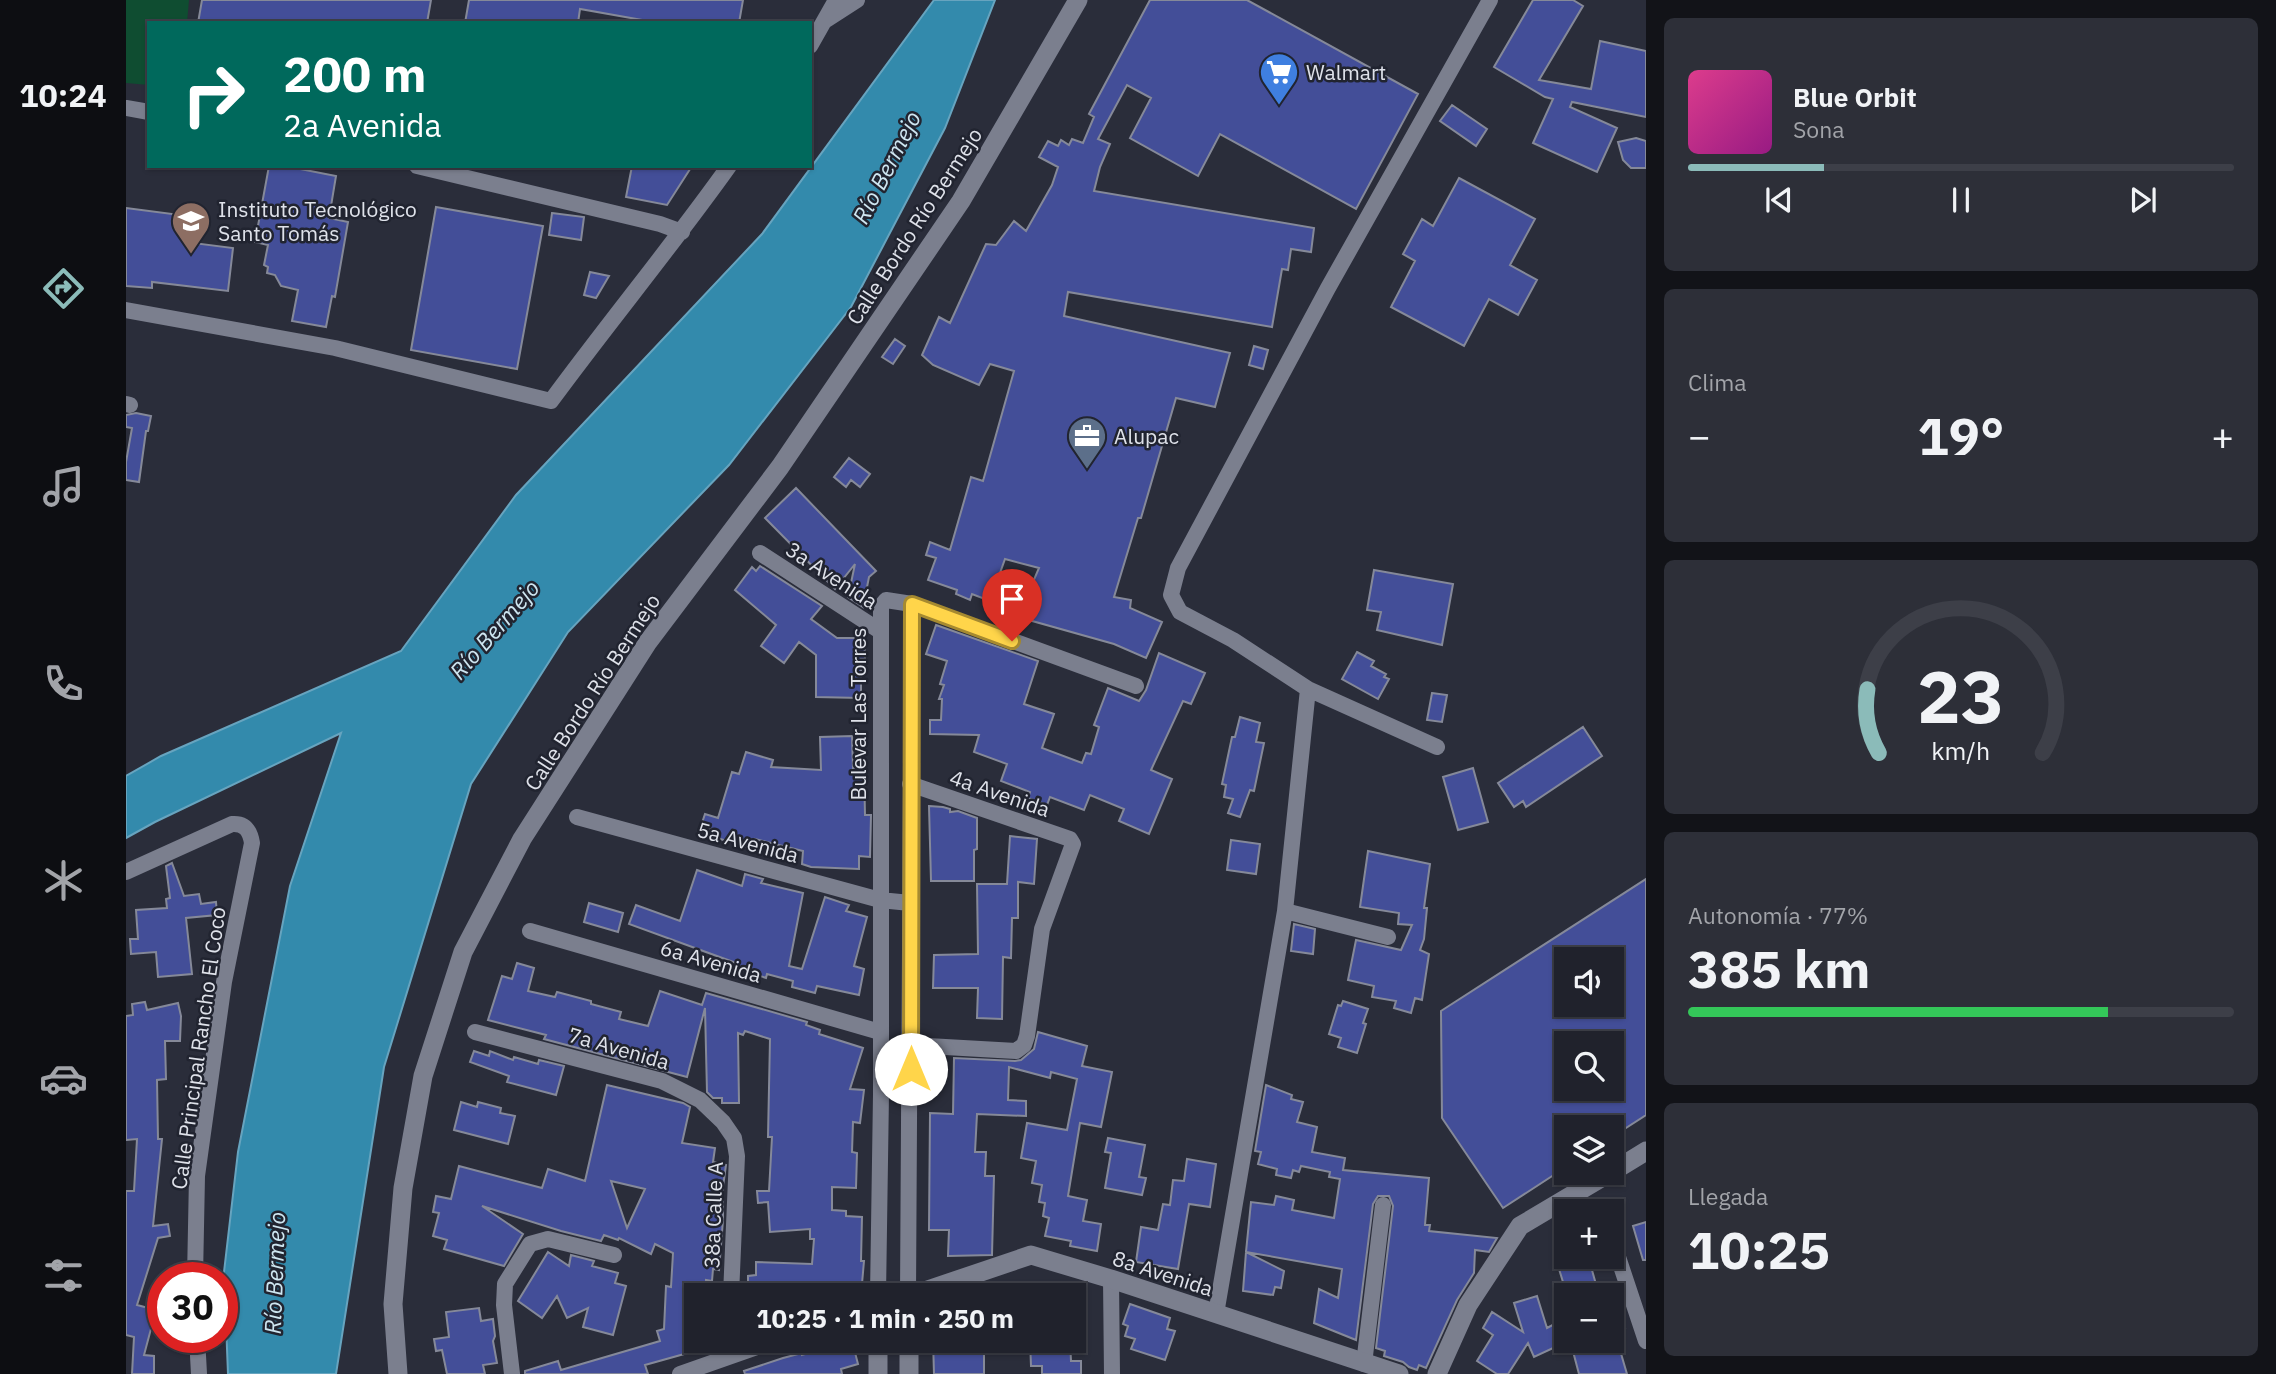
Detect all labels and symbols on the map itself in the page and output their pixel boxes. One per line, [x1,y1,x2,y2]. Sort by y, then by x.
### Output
supermarket icon: Walmart [1258,51,1300,106]
place label: Walmart [1306,58,1386,86]
water label: Río Bermejo [845,106,927,228]
street label: Calle Bordo Río Bermejo [840,122,988,330]
place label: Instituto Tecnológico Santo Tomás [218,195,417,247]
school or university icon: Instituto Tecnológico Santo Tomás [170,200,212,255]
office icon: Alupac [1066,415,1108,470]
place label: Alupac [1114,422,1179,450]
street label: 3a Avenida [781,535,883,615]
pin [982,569,1042,641]
water label: Río Bermejo [442,573,546,685]
street label: Calle Bordo Río Bermejo [518,588,666,796]
street label: Bulevar Las Torres [844,627,872,801]
street label: 4a Avenida [946,763,1054,823]
street label: 5a Avenida [694,815,802,869]
street label: Calle Principal Rancho El Coco [164,905,232,1191]
street label: 6a Avenida [657,933,765,989]
street label: 7a Avenida [565,1020,673,1076]
position arrow [874,1032,948,1106]
street label: 38a Calle A [697,1161,729,1269]
water label: Río Bermejo [257,1211,291,1335]
street label: 8a Avenida [1109,1244,1217,1302]
speed limit sign: 30 [147,1262,238,1353]

